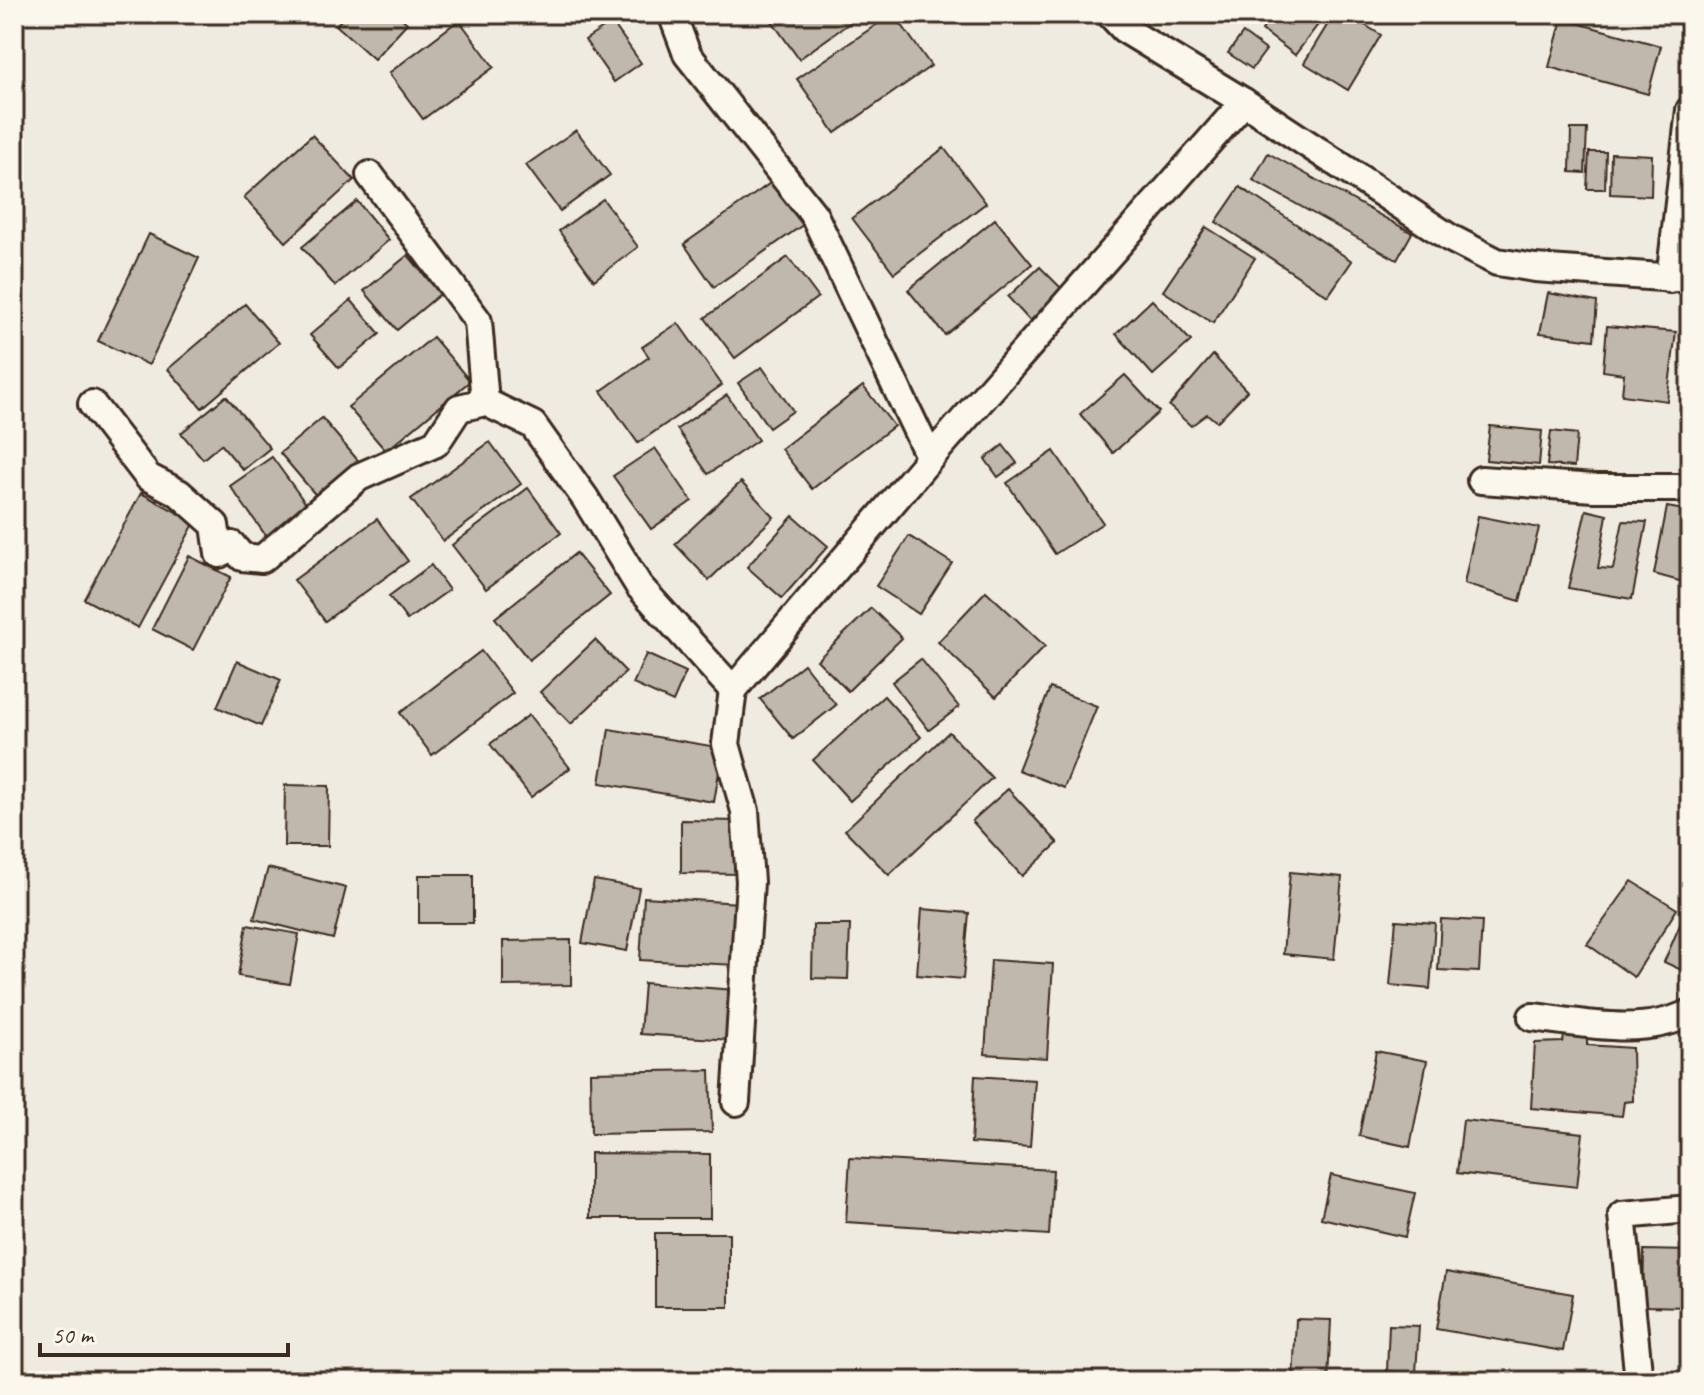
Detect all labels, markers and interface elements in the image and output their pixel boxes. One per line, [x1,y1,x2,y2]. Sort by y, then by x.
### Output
scale bar [40,1307,288,1357]
text: 50 m [52,1320,95,1350]

